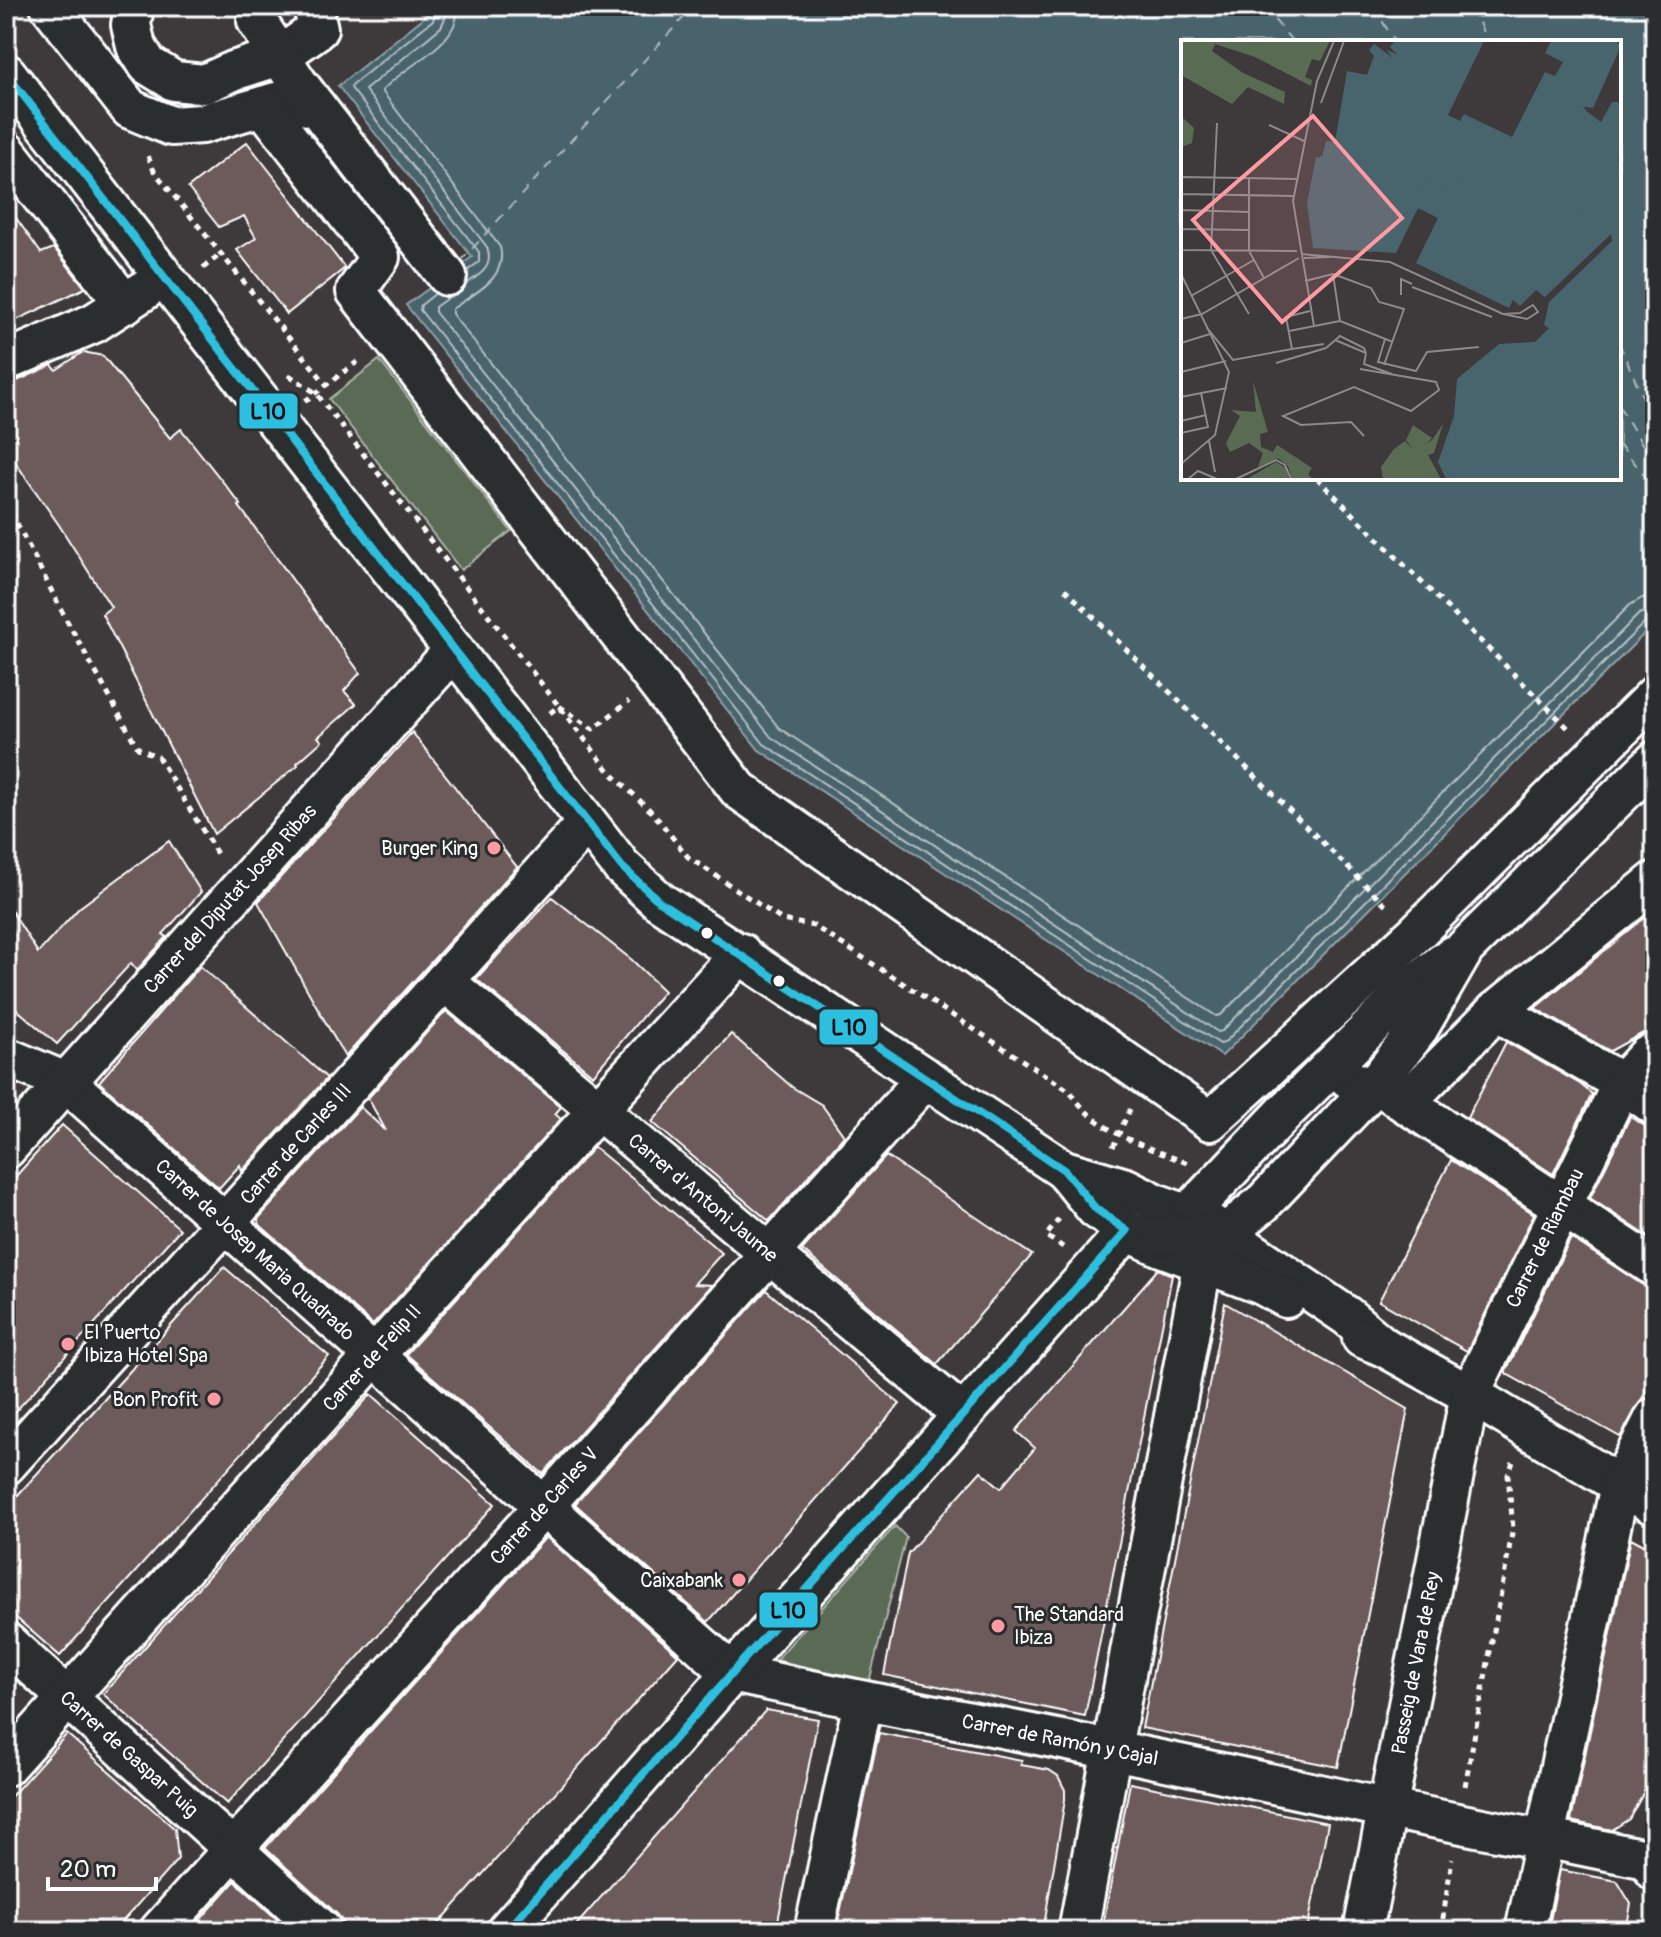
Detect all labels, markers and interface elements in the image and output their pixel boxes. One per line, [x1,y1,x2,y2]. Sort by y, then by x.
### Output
inset map [1181,40,1621,480]
line badge: L10 [238,392,299,430]
text: L10 [250,398,286,426]
street label: Carrer del Diputat Josep Ribas [138,799,322,999]
place label: Burger King [381,836,478,861]
marker: Burger King [485,839,503,857]
unlabelled marker [699,925,715,941]
unlabelled marker [771,973,787,989]
line badge: L10 [818,1008,879,1046]
text: L10 [831,1014,867,1042]
street label: Carrer de Carles III [235,1078,357,1210]
street label: Carrer d'Antoni Jaume [623,1128,783,1268]
street label: Carrer de Josep Maria Quadrado [150,1154,360,1346]
street label: Carrer de Riambau [1500,1164,1590,1312]
street label: Carrer de Felip II [317,1299,427,1417]
place label: El Puerto Ibiza Hotel Spa [84,1320,208,1368]
marker: El Puerto Ibiza Hotel Spa [59,1335,77,1353]
place label: Bon Profit [113,1387,199,1412]
marker: Bon Profit [205,1390,223,1408]
street label: Carrer de Carles V [485,1442,603,1570]
place label: Caixabank [640,1568,724,1593]
street label: Passeig de Vara de Rey [1386,1569,1446,1757]
marker: Caixabank [730,1571,748,1589]
line badge: L10 [758,1591,819,1629]
text: L10 [770,1597,806,1625]
place label: The Standard Ibiza [1014,1602,1124,1650]
marker: The Standard Ibiza [989,1617,1007,1635]
street label: Carrer de Gaspar Puig [55,1685,203,1823]
street label: Carrer de Ramón y Cajal [960,1709,1160,1771]
scale bar [48,1841,156,1891]
text: 20 m [60,1855,116,1884]

